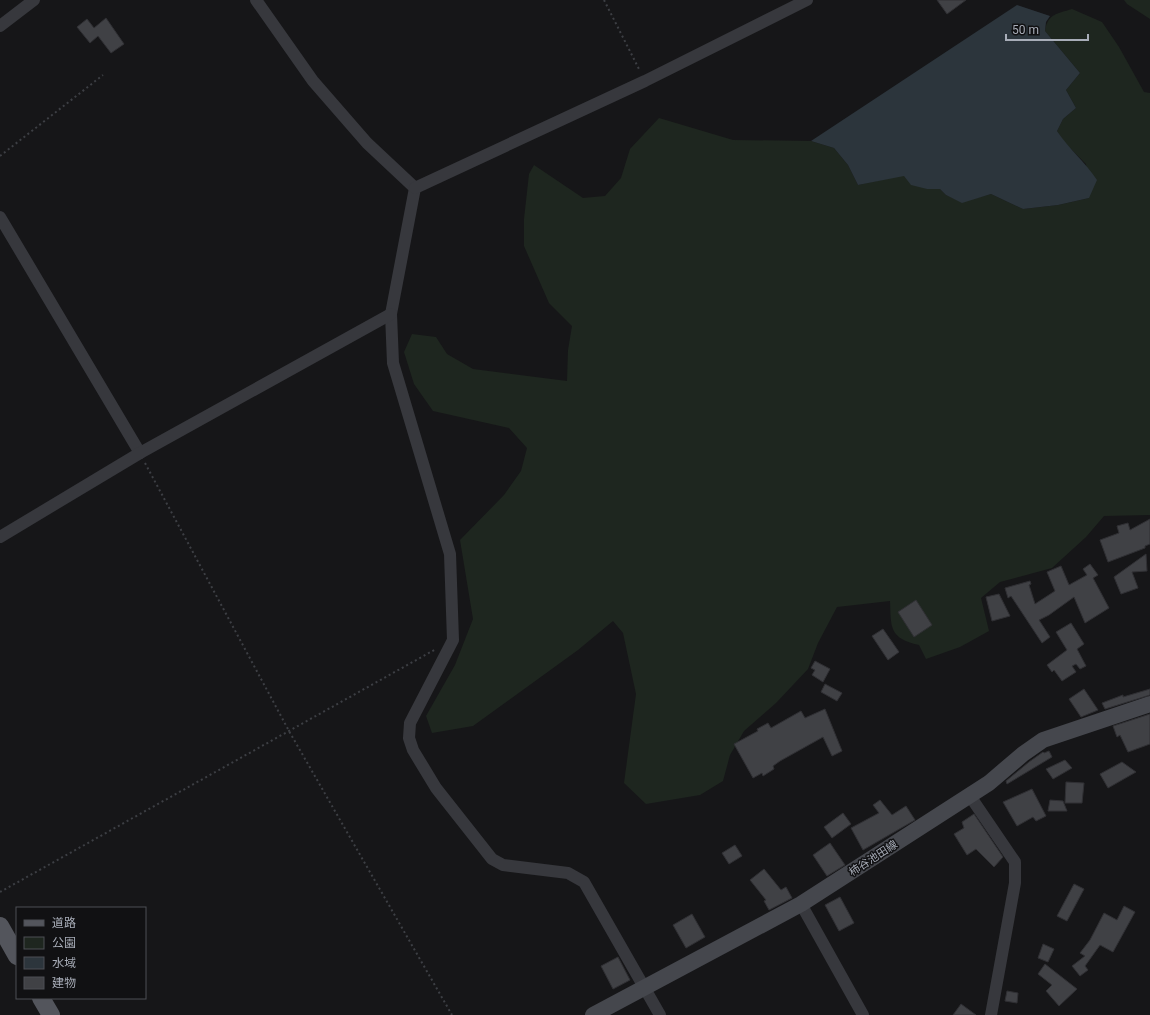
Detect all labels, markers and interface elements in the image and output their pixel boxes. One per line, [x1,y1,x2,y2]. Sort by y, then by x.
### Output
scale bar [1006,16,1088,42]
text: 50 m [1012,23,1039,37]
street label: 柿谷池田線 [847,838,900,879]
legend [16,907,146,999]
text: 道路 [52,916,76,930]
text: 公園 [52,936,76,950]
text: 水域 [52,956,76,970]
text: 建物 [52,976,76,990]

